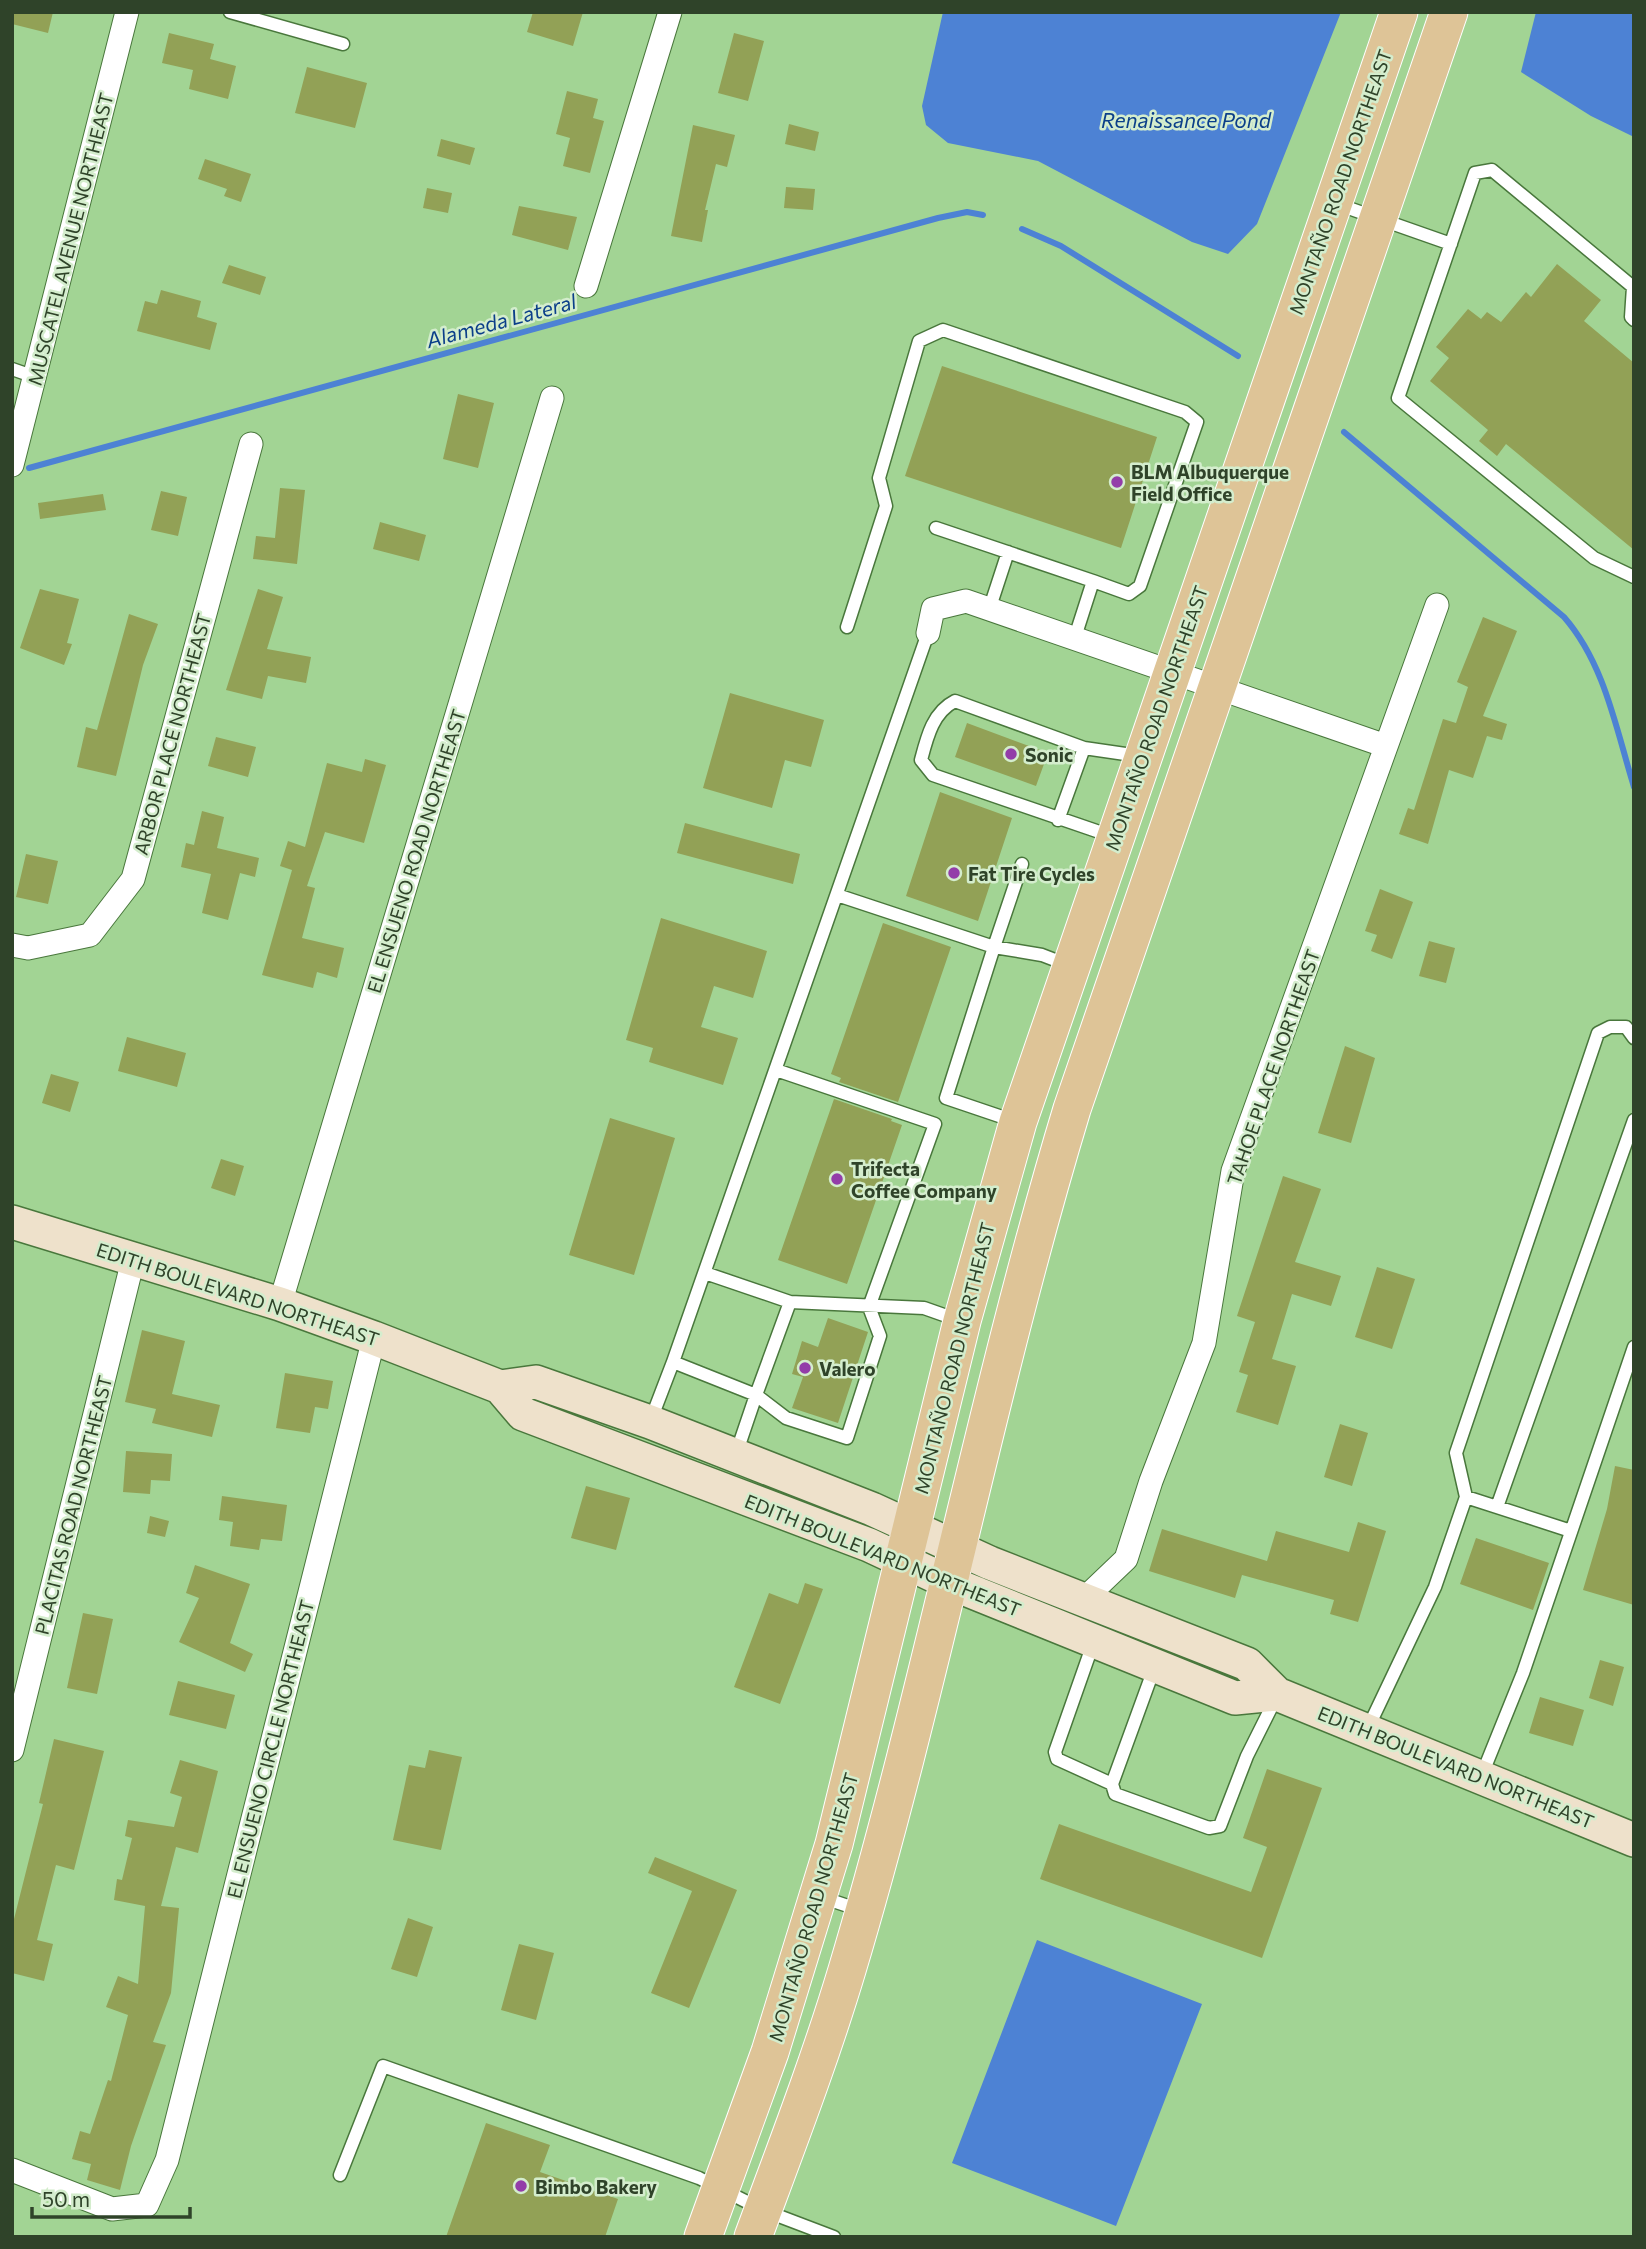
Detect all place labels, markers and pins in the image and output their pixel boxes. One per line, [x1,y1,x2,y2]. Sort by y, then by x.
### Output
place label: BLM Albuquerque Field Office [1131,460,1289,505]
marker: BLM Albuquerque Field Office [1109,474,1125,490]
place label: Sonic [1025,743,1073,766]
marker: Sonic [1003,746,1019,762]
place label: Fat Tire Cycles [968,862,1095,885]
marker: Fat Tire Cycles [946,865,962,881]
place label: Trifecta Coffee Company [851,1157,998,1202]
marker: Trifecta Coffee Company [829,1171,845,1187]
place label: Valero [819,1357,876,1380]
marker: Valero [797,1360,813,1376]
place label: Bimbo Bakery [535,2175,658,2198]
marker: Bimbo Bakery [513,2178,529,2194]

